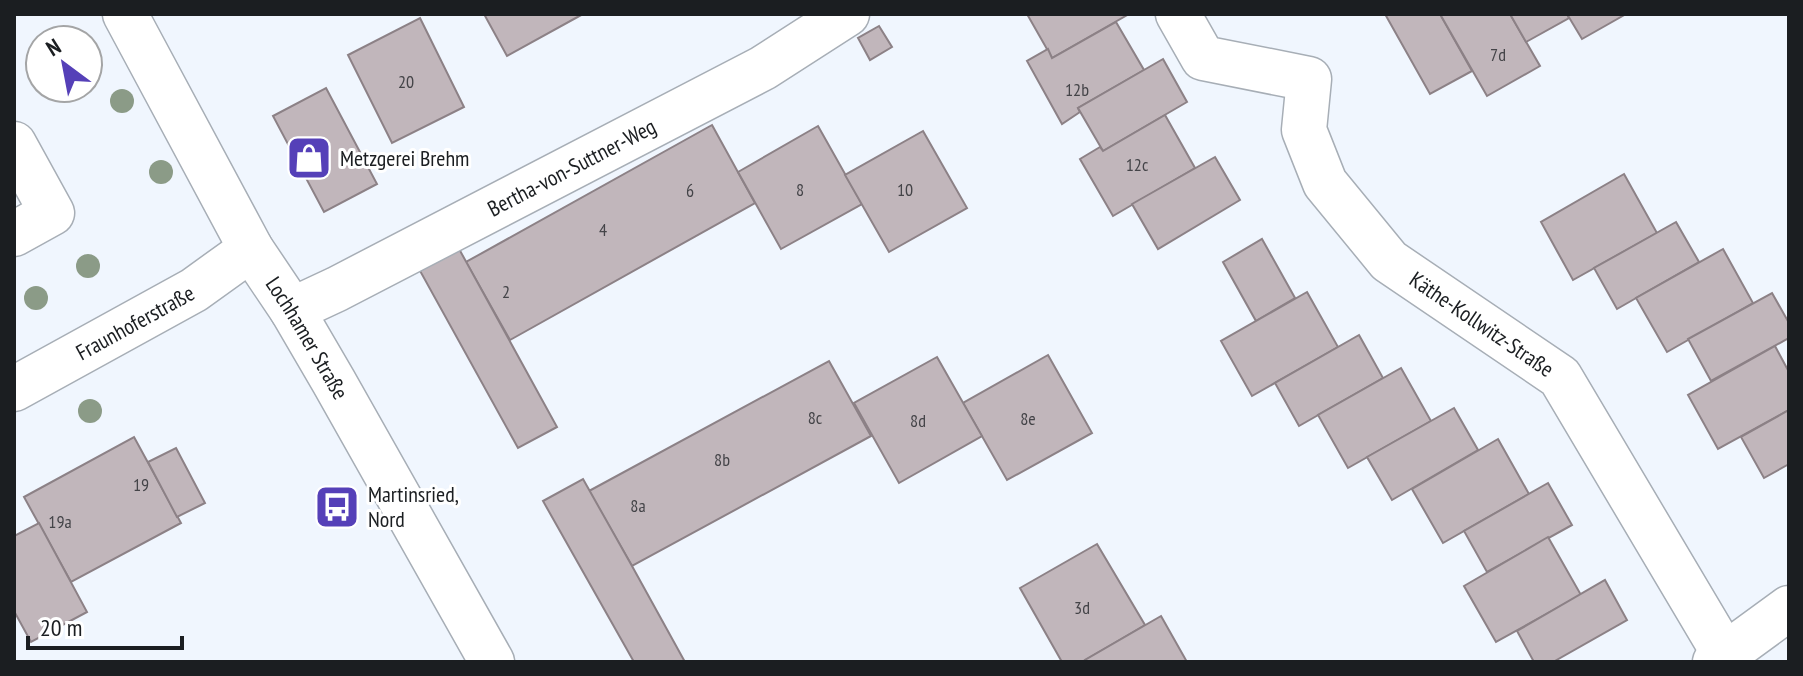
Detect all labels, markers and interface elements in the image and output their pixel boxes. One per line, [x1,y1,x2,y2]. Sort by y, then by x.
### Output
north arrow [24,24,104,104]
text: N [41,32,66,62]
house number: 7d [1490,43,1506,66]
house number: 20 [398,70,414,93]
house number: 12b [1065,78,1089,101]
street label: Bertha-von-Suttner-Weg [483,112,661,222]
shop icon: Metzgerei Brehm [285,134,333,182]
place label: Metzgerei Brehm [340,144,469,172]
house number: 12c [1126,153,1149,176]
house number: 8 [796,178,804,201]
house number: 10 [897,178,913,201]
house number: 6 [686,179,694,202]
house number: 4 [599,218,607,241]
street label: Käthe-Kollwitz-Straße [1404,265,1559,383]
street label: Lochhamer Straße [260,271,355,404]
street label: Fraunhoferstraße [71,279,199,366]
house number: 2 [502,280,510,303]
house number: 8c [808,406,823,429]
house number: 8e [1020,407,1036,430]
house number: 8d [910,409,926,432]
house number: 8b [714,448,730,471]
house number: 19 [133,473,149,496]
place label: Martinsried, Nord [368,480,459,533]
bus stop icon: Martinsried, Nord [313,483,361,531]
house number: 8a [630,494,646,517]
house number: 19a [48,510,72,533]
house number: 3d [1074,596,1090,619]
scale bar [28,600,182,650]
text: 20 m [40,612,82,643]

